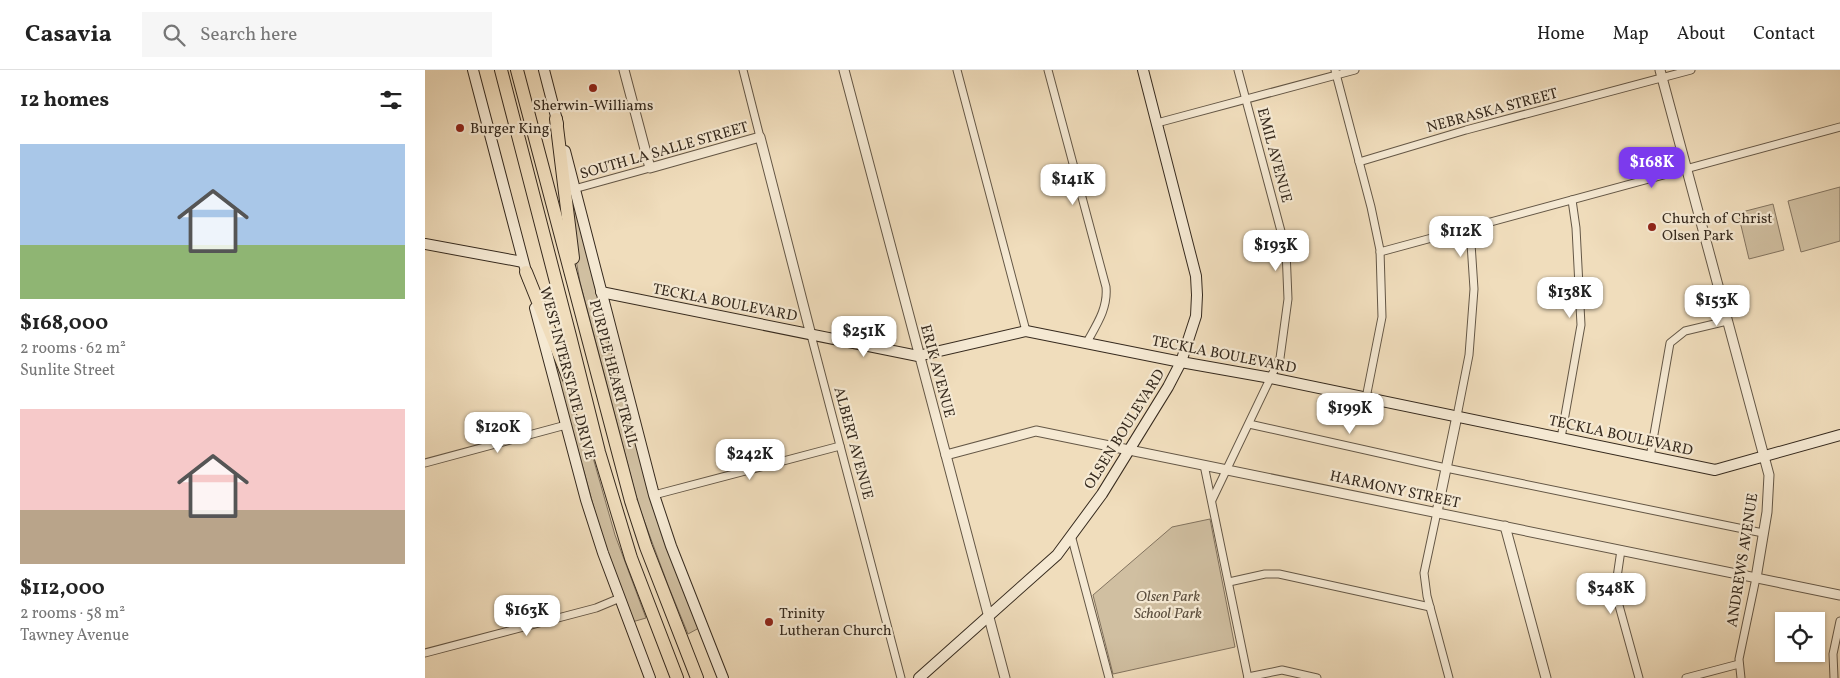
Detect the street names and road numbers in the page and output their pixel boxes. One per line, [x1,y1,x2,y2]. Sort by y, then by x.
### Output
street label: NEBRASKA STREET [1424,84,1561,139]
street label: EMIL AVENUE [1251,106,1296,205]
street label: SOUTH LA SALLE STREET [578,117,751,186]
street label: TECKLA BOULEVARD [651,279,799,328]
street label: WEST INTERSTATE DRIVE [533,285,600,462]
street label: PURPLE HEART TRAIL [583,297,643,450]
street label: ERIK AVENUE [914,322,959,420]
street label: TECKLA BOULEVARD [1150,331,1298,380]
street label: OLSEN BOULEVARD [1080,366,1171,494]
street label: ALBERT AVENUE [827,385,878,502]
street label: TECKLA BOULEVARD [1547,411,1695,462]
street label: HARMONY STREET [1327,466,1462,515]
street label: ANDREWS AVENUE [1723,492,1764,629]

